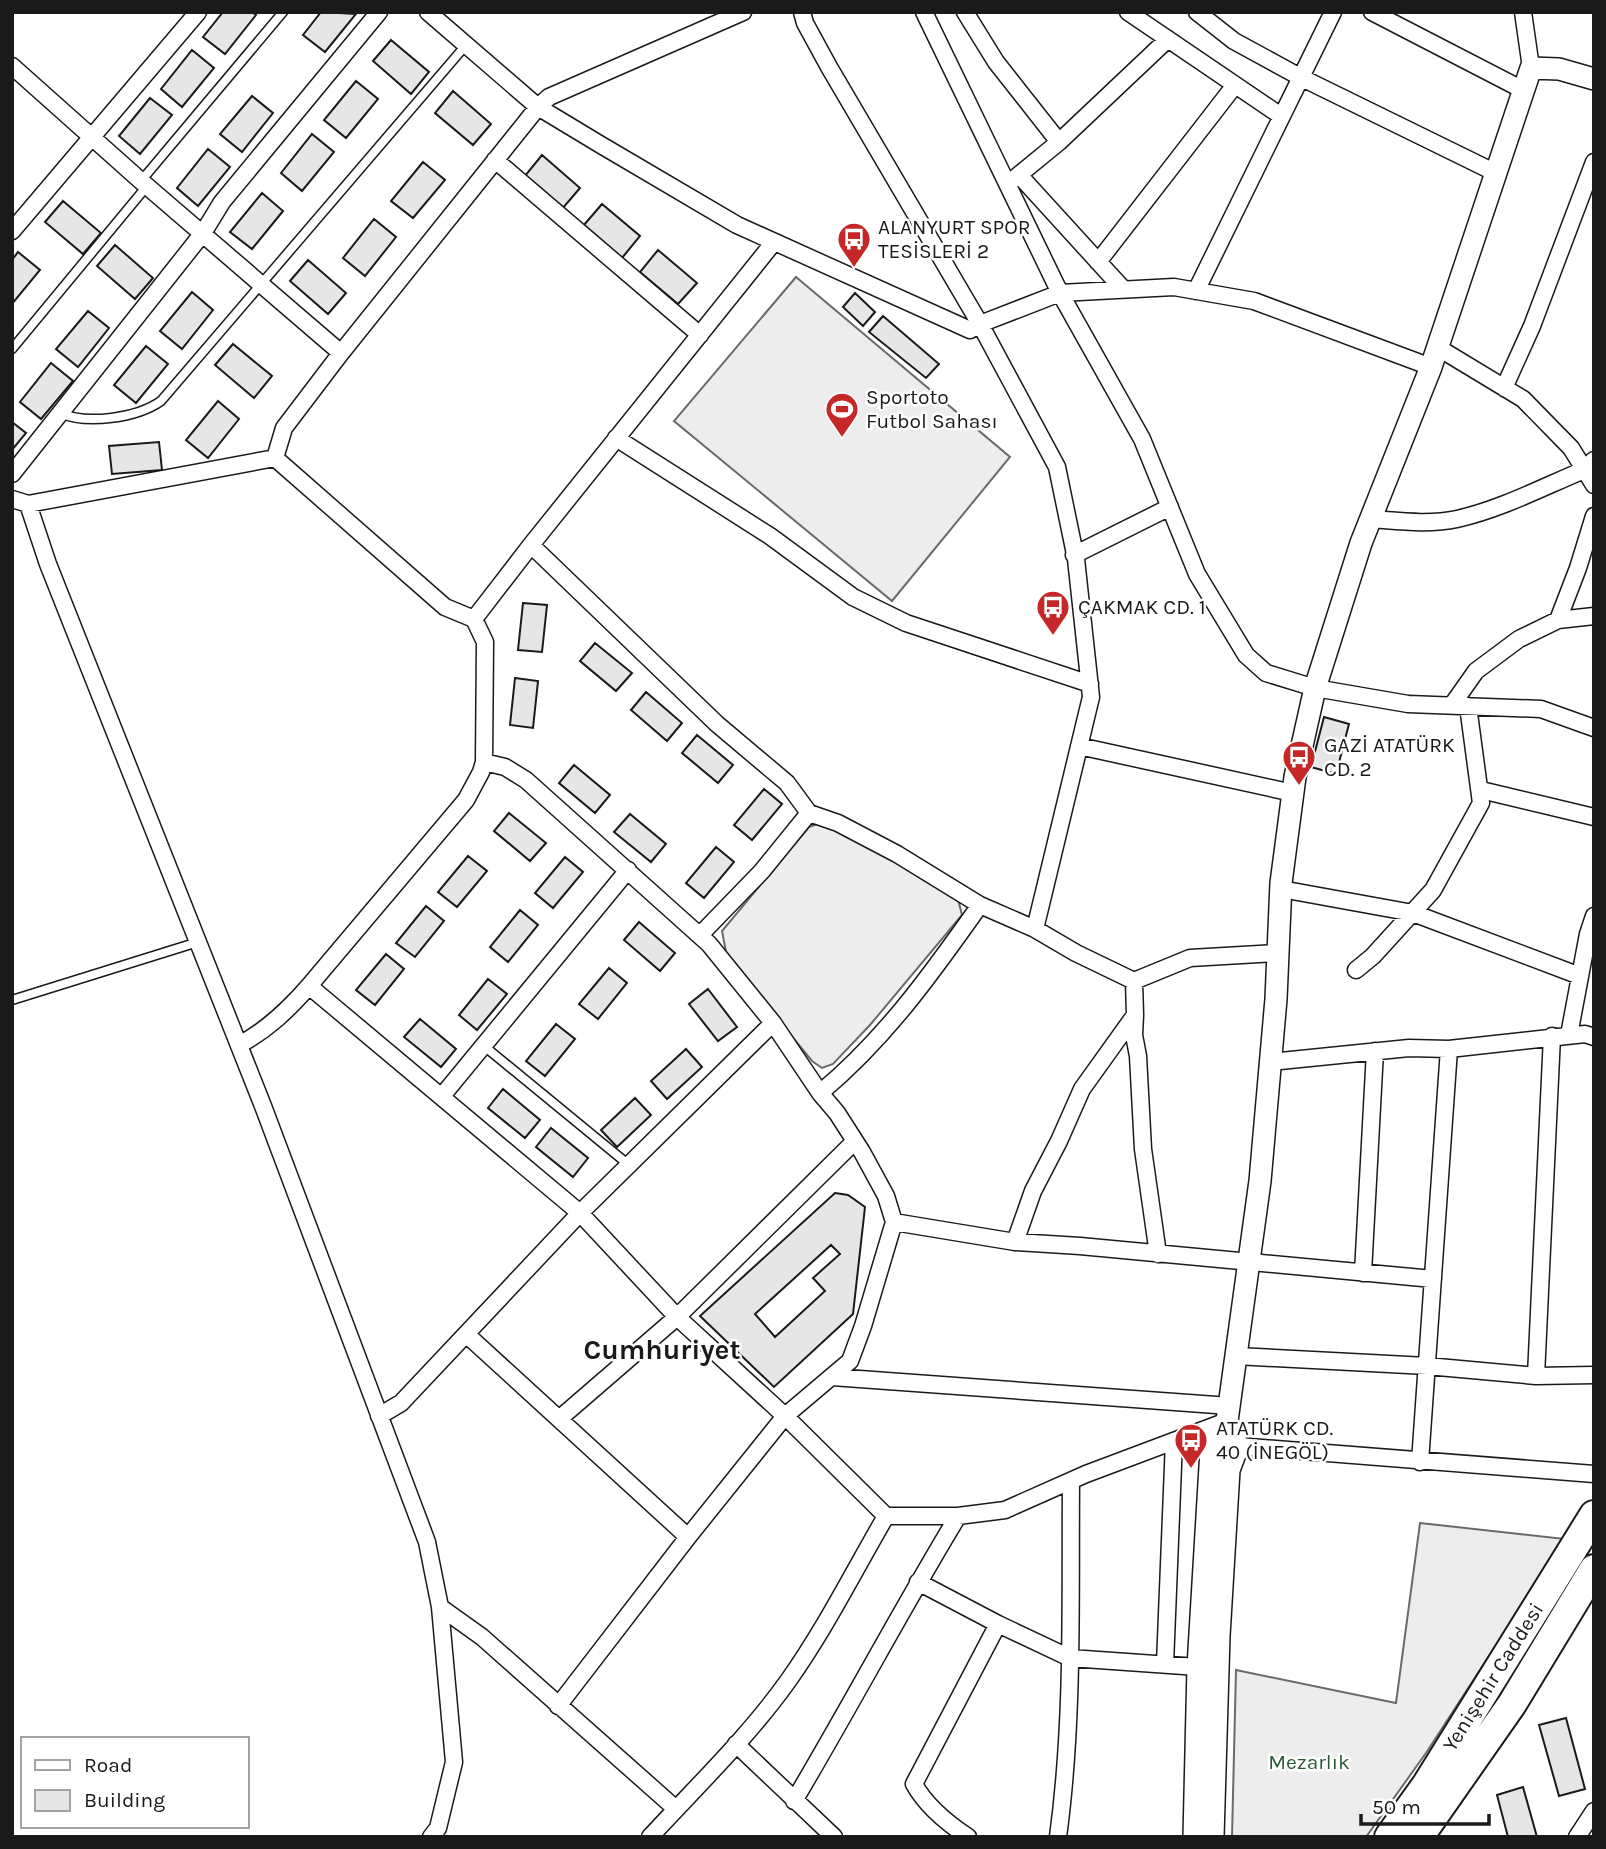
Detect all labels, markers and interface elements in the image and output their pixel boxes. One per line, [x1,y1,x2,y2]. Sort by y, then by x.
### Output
place label: ALANYURT SPOR TESİSLERİ 2 [878,215,1031,263]
bus stop icon: ALANYURT SPOR TESİSLERİ 2 [835,220,873,269]
place label: Sportoto Futbol Sahası [866,385,998,433]
sports icon: Sportoto Futbol Sahası [823,390,861,439]
bus stop icon: ÇAKMAK CD. 1 [1034,588,1072,637]
place label: ÇAKMAK CD. 1 [1078,595,1206,619]
place label: GAZİ ATATÜRK CD. 2 [1324,733,1455,781]
bus stop icon: GAZİ ATATÜRK CD. 2 [1280,738,1318,787]
district label: Cumhuriyet [583,1333,741,1366]
place label: ATATÜRK CD. 40 (İNEGÖL) [1216,1416,1334,1464]
bus stop icon: ATATÜRK CD. 40 (İNEGÖL) [1172,1421,1210,1470]
street label: Yenişehir Caddesi [1438,1598,1548,1756]
legend [21,1737,248,1828]
park label: Mezarlık [1268,1750,1350,1774]
text: Road [84,1753,132,1777]
scale bar [1361,1783,1489,1827]
text: Building [84,1788,165,1812]
text: 50 m [1372,1795,1421,1819]

